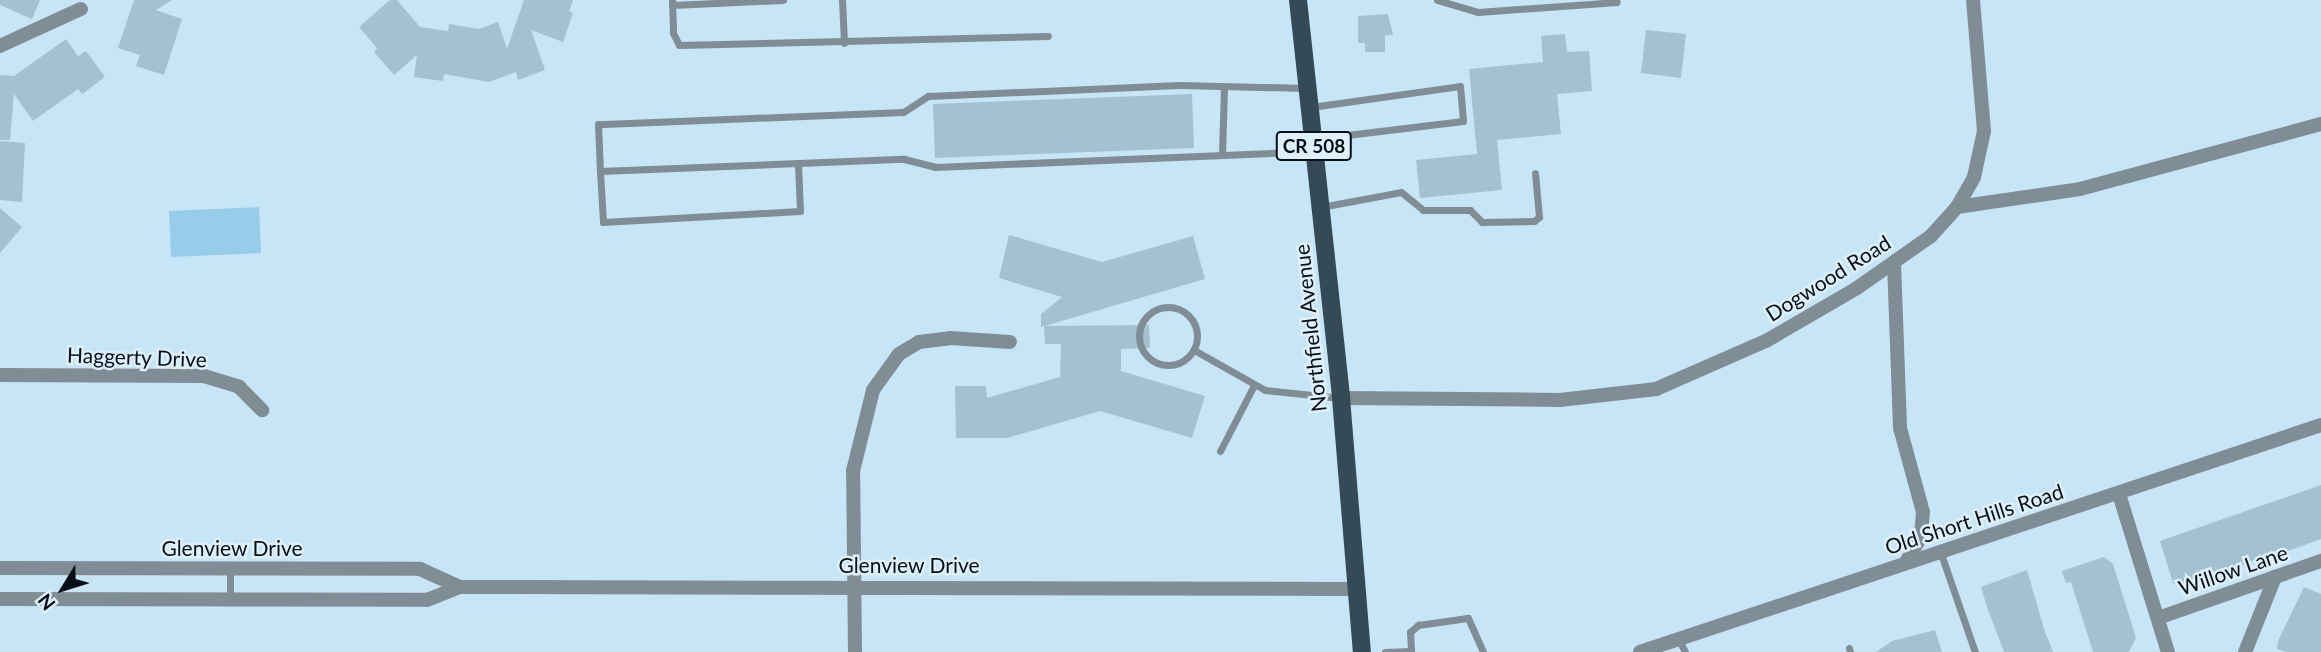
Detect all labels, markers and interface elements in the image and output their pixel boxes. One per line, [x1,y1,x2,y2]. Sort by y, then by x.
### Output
road number: CR 508 [1276,130,1352,162]
street label: Dogwood Road [1761,230,1895,326]
street label: Northfield Avenue [1289,243,1331,413]
street label: Haggerty Drive [66,342,208,372]
street label: Old Short Hills Road [1882,478,2066,560]
street label: Glenview Drive [161,535,303,561]
street label: Willow Lane [2175,539,2291,601]
street label: Glenview Drive [838,552,980,578]
north arrow [28,554,98,624]
text: N [32,589,60,615]

